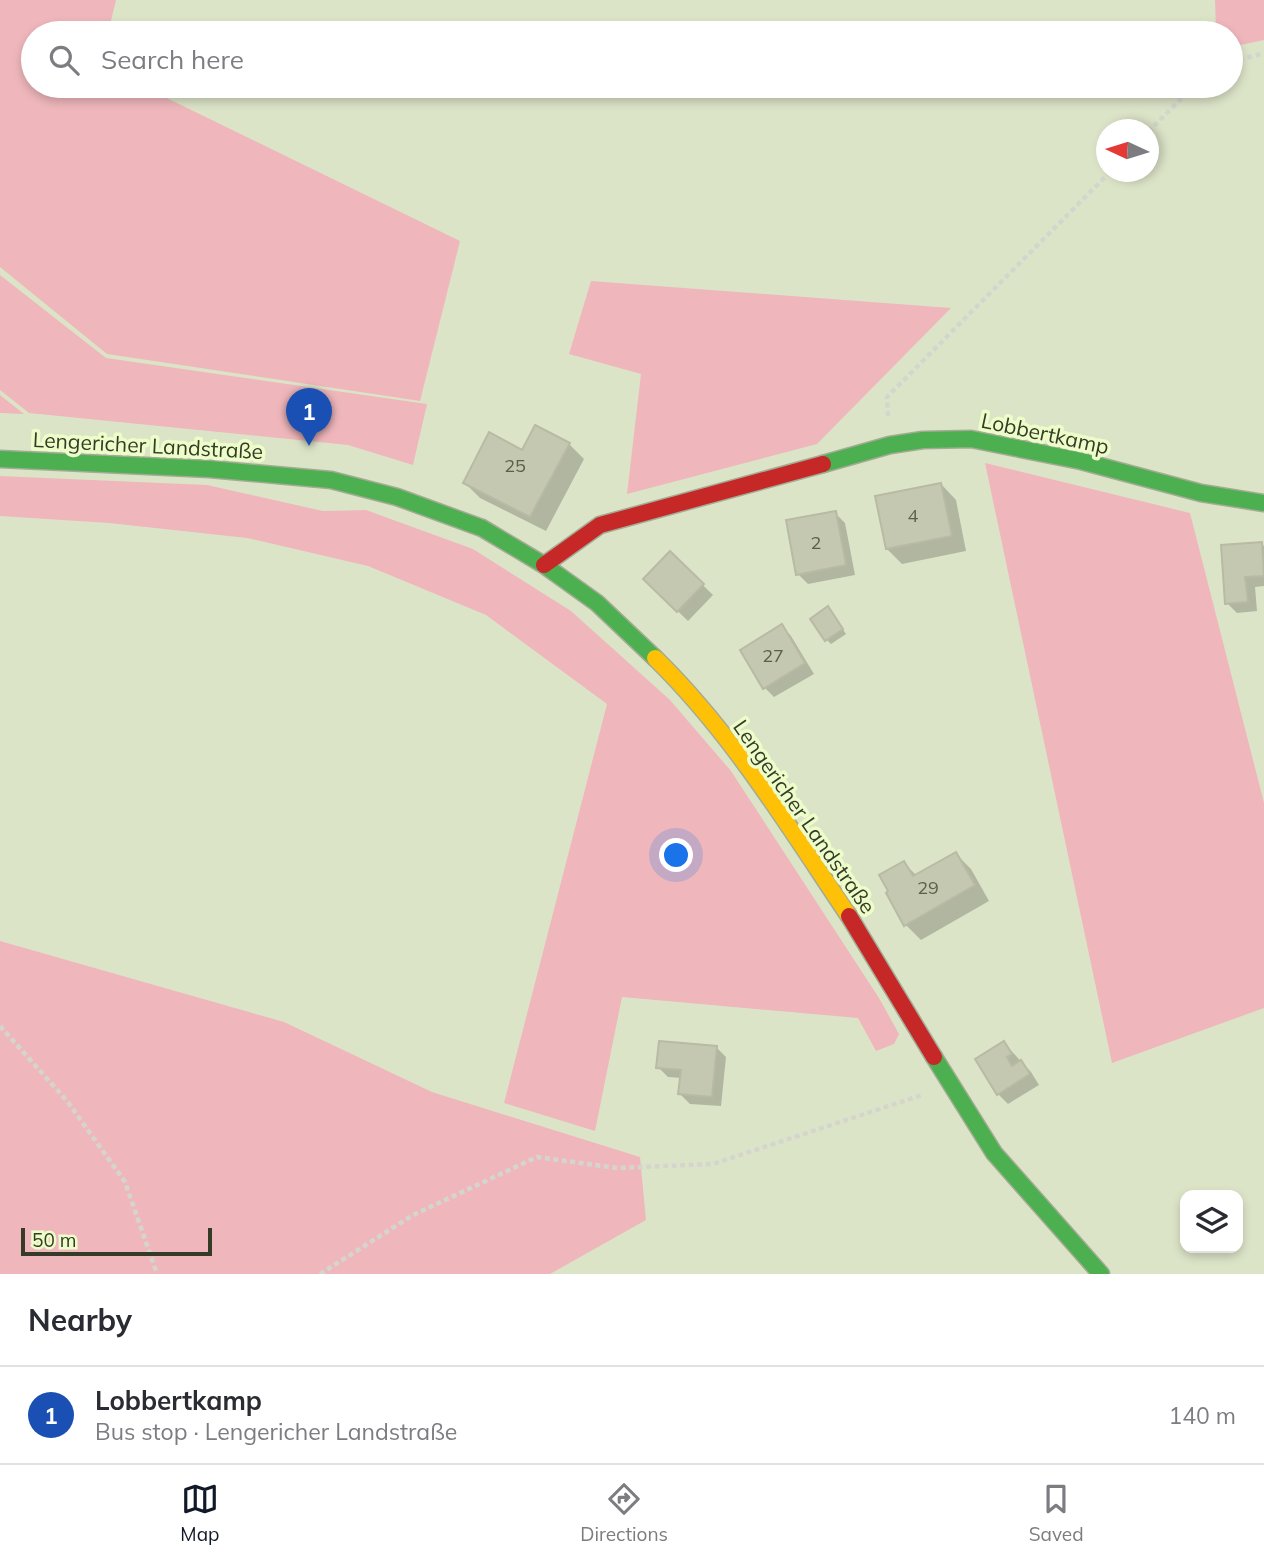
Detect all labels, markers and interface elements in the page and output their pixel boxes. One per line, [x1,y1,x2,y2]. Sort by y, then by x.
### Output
search box [21,21,1243,98]
icon: search [45,41,83,79]
text: Search here [101,43,244,76]
north arrow [1096,119,1159,182]
pin: 1 [286,388,332,446]
street label: Lobbertkamp [979,407,1111,459]
street label: Lengericher Landstraße [32,426,264,464]
house number: 25 [504,454,526,477]
house number: 4 [908,504,919,527]
house number: 2 [811,531,821,554]
house number: 27 [762,644,784,667]
street label: Lengericher Landstraße [728,715,882,918]
your location [659,838,693,872]
house number: 29 [917,876,939,899]
map controls [1180,1190,1243,1253]
button: layers [1180,1190,1243,1253]
scale bar [21,1225,212,1257]
text: 50 m [32,1228,76,1252]
text: Nearby [28,1301,132,1339]
text: Lobbertkamp [95,1384,262,1417]
text: 1 [44,1401,58,1430]
text: 140 m [1168,1401,1236,1430]
text: Bus stop · Lengericher Landstraße [95,1417,457,1446]
tab: Map [180,1480,219,1546]
tab: Directions [580,1480,668,1546]
tab: Saved [1029,1480,1084,1546]

